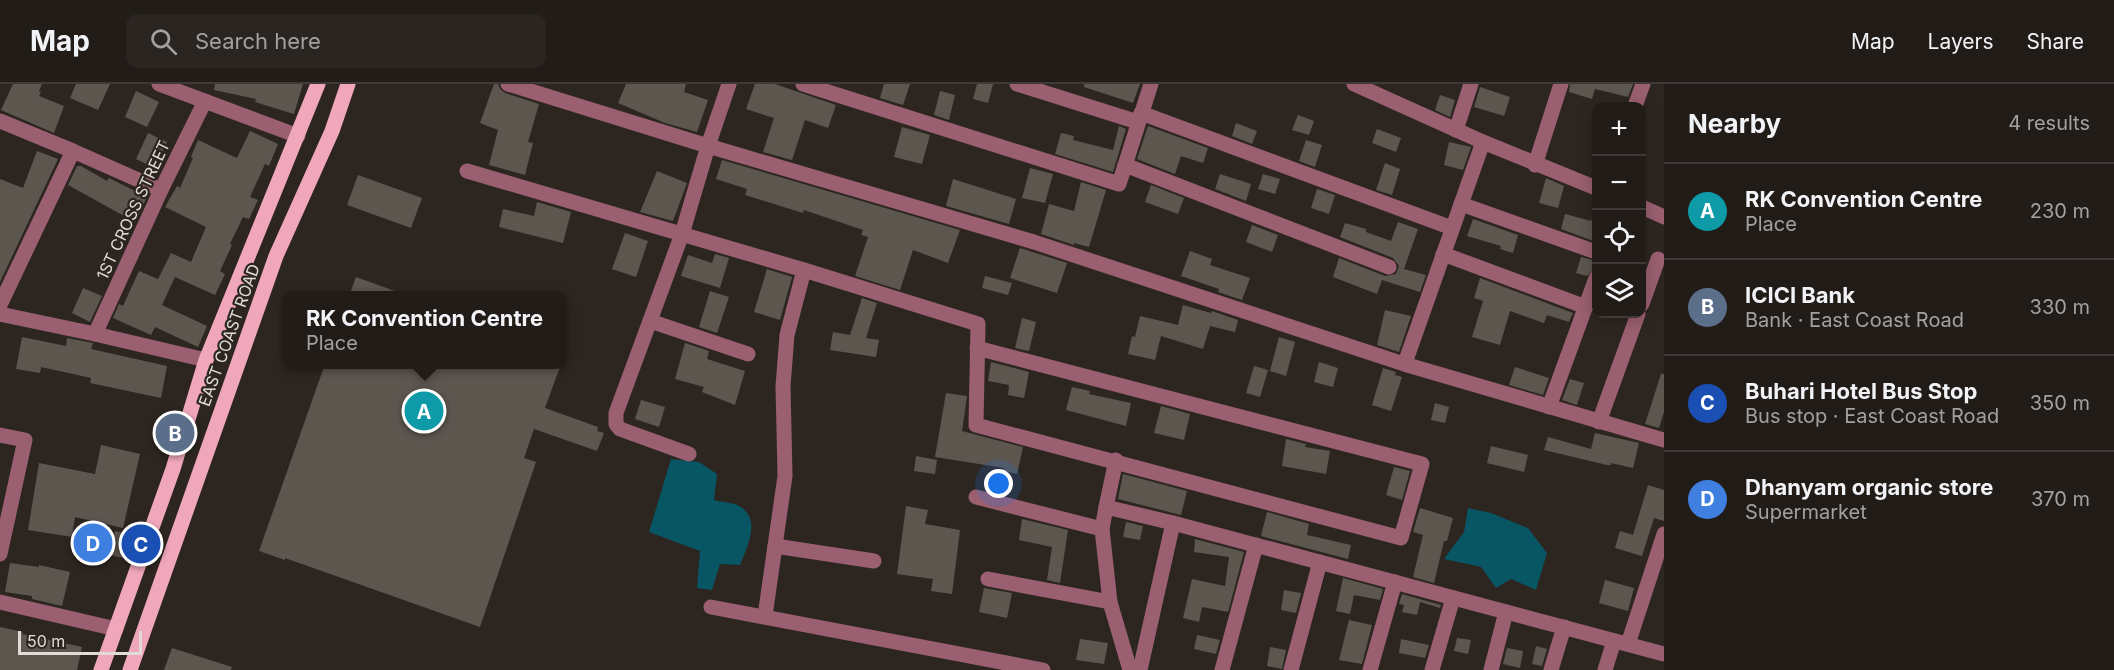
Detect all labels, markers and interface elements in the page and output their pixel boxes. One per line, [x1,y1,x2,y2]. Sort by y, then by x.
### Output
search box [126,14,546,68]
text: Map [30,24,90,58]
icon: search [147,25,180,58]
text: Search here [195,28,321,54]
text: Map [1851,29,1895,54]
text: Layers [1928,29,1994,54]
text: Share [2027,29,2084,54]
map controls [1592,102,1646,318]
button: + [1592,102,1646,156]
text: Nearby [1688,108,1781,139]
text: 4 results [2008,111,2090,135]
street label: 1ST CROSS STREET [92,137,174,283]
button: − [1592,156,1646,210]
text: RK Convention Centre [1745,186,1982,212]
text: A [1700,199,1715,223]
text: 230 m [2030,199,2090,223]
button: locate [1592,210,1646,264]
text: Place [1745,212,1797,236]
street label: EAST COAST ROAD [194,261,264,409]
button: layers [1592,264,1646,318]
text: ICICI Bank [1745,282,1855,308]
popup [282,291,567,369]
text: B [1701,295,1714,319]
text: 330 m [2030,295,2090,319]
text: RK Convention Centre [306,305,543,331]
text: Bank · East Coast Road [1745,308,1964,332]
text: Place [306,331,358,355]
text: Buhari Hotel Bus Stop [1745,378,1977,404]
pin: A [404,388,444,434]
text: C [1700,391,1715,415]
text: 350 m [2030,391,2090,415]
text: Bus stop · East Coast Road [1745,404,1999,428]
pin: B [156,410,195,456]
your location [984,469,1013,498]
text: Dhanyam organic store [1745,474,1993,500]
text: D [1700,487,1715,511]
text: 370 m [2031,487,2090,511]
text: Supermarket [1745,500,1867,524]
pin: D [74,520,112,566]
pin: C [122,522,160,566]
scale bar [18,628,142,656]
text: 50 m [27,631,65,651]

